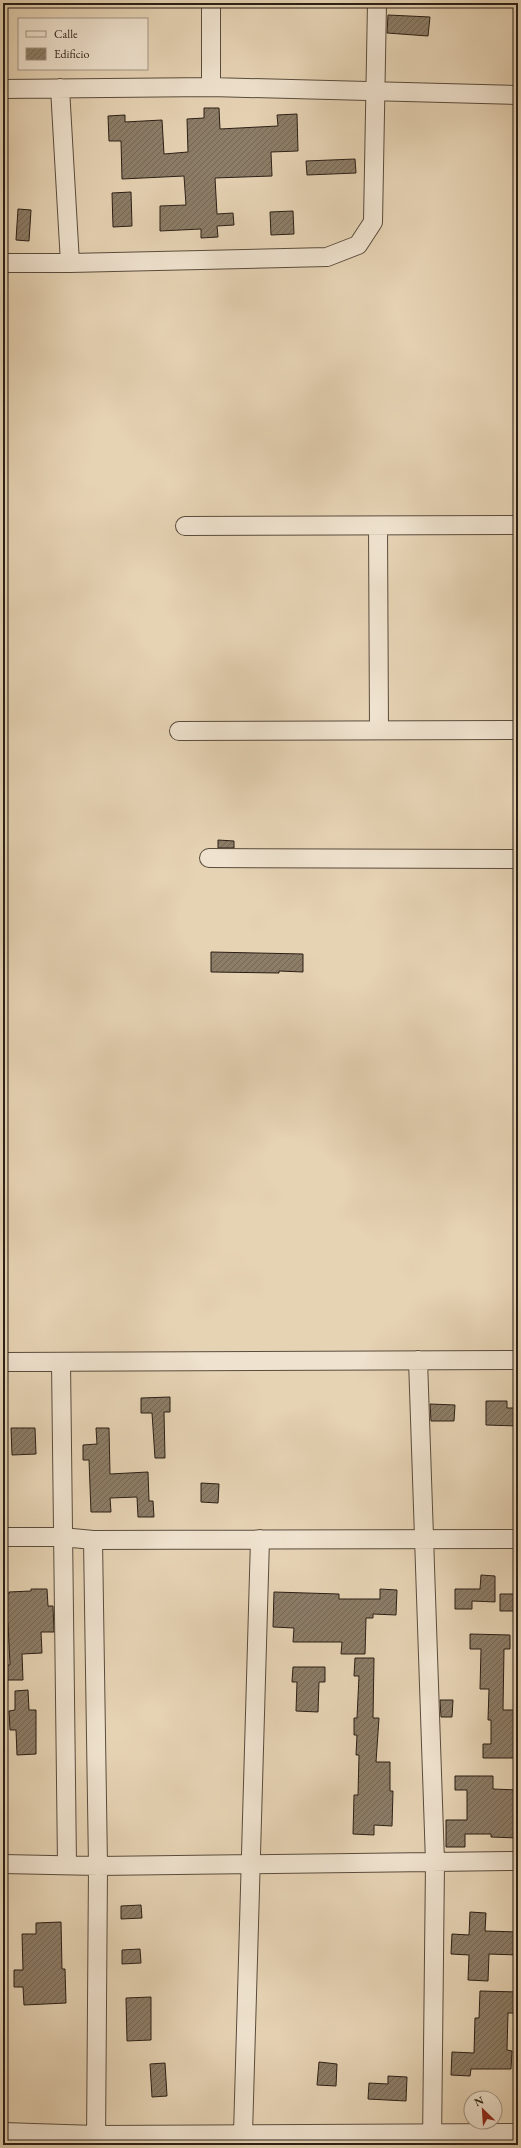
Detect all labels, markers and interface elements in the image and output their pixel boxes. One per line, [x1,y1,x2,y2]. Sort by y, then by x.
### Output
legend [18,18,148,70]
text: Calle [54,26,78,42]
text: Edificio [54,46,90,62]
north arrow [463,2090,503,2130]
text: N [472,2093,486,2109]

